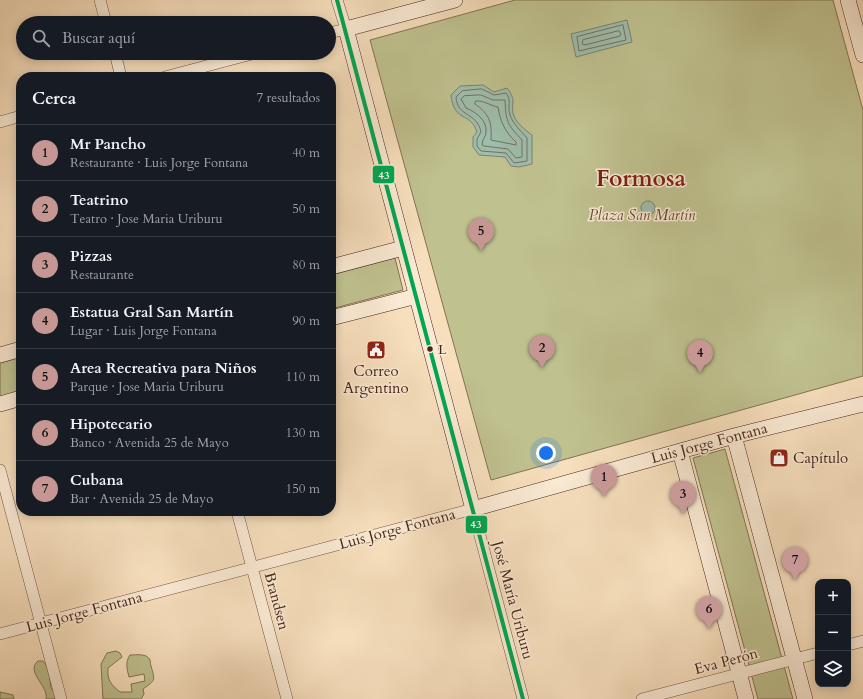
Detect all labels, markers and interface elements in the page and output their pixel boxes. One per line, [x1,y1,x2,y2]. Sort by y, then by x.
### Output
search box [16,16,336,60]
icon: search [30,27,52,49]
text: Buscar aquí [62,28,135,48]
text: Cerca [32,87,76,110]
text: 7 resultados [256,89,320,107]
text: Mr Pancho [70,134,146,154]
text: 1 [42,144,48,162]
text: 40 m [292,144,320,162]
text: Restaurante · Luis Jorge Fontana [70,154,248,172]
district label: Formosa [596,163,687,194]
line badge: 43 [372,165,395,184]
text: 43 [378,168,390,183]
text: Teatrino [70,190,128,210]
text: 2 [42,200,48,218]
text: 50 m [292,200,320,218]
park label: Plaza San Martín [589,205,696,225]
text: Teatro · Jose Maria Uriburu [70,210,223,228]
pin: 5 [468,218,494,251]
text: Pizzas [70,246,112,266]
text: 3 [42,256,48,274]
text: 80 m [292,256,320,274]
text: Restaurante [70,266,134,284]
text: Estatua Gral San Martín [70,302,234,322]
text: 4 [42,312,48,330]
text: 90 m [292,312,320,330]
text: Lugar · Luis Jorge Fontana [70,322,217,340]
pin: 2 [529,335,555,368]
public building icon: Correo Argentino [365,339,387,361]
place label: L [438,340,447,359]
pin: 4 [687,340,713,373]
marker: L [425,344,435,354]
text: Area Recreativa para Niños [70,358,257,378]
place label: Correo Argentino [343,361,409,398]
text: 5 [42,368,48,386]
text: 110 m [286,368,320,386]
text: Parque · Jose Maria Uriburu [70,378,224,396]
text: Hipotecario [70,414,152,434]
street label: Luis Jorge Fontana [649,418,770,468]
text: 6 [42,424,48,442]
text: 130 m [286,424,320,442]
text: Banco · Avenida 25 de Mayo [70,434,229,452]
your location [536,443,556,463]
shop icon: Capítulo [768,447,790,469]
place label: Capítulo [793,448,848,468]
pin: 1 [591,464,617,497]
text: Cubana [70,470,124,490]
text: 7 [42,480,48,498]
text: 150 m [286,480,320,498]
pin: 3 [670,481,696,514]
text: Bar · Avenida 25 de Mayo [70,490,213,508]
street label: Luis Jorge Fontana [337,504,458,554]
line badge: 43 [465,515,488,534]
text: 43 [470,517,482,532]
street label: José María Uriburu [487,537,538,661]
pin: 7 [782,547,808,580]
street label: Brandsen [260,570,294,633]
map controls [815,579,851,687]
button: + [815,579,851,615]
street label: Luis Jorge Fontana [24,587,145,637]
pin: 6 [696,596,722,629]
button: − [815,615,851,651]
street label: Eva Perón [692,643,761,679]
button: layers [815,651,851,687]

